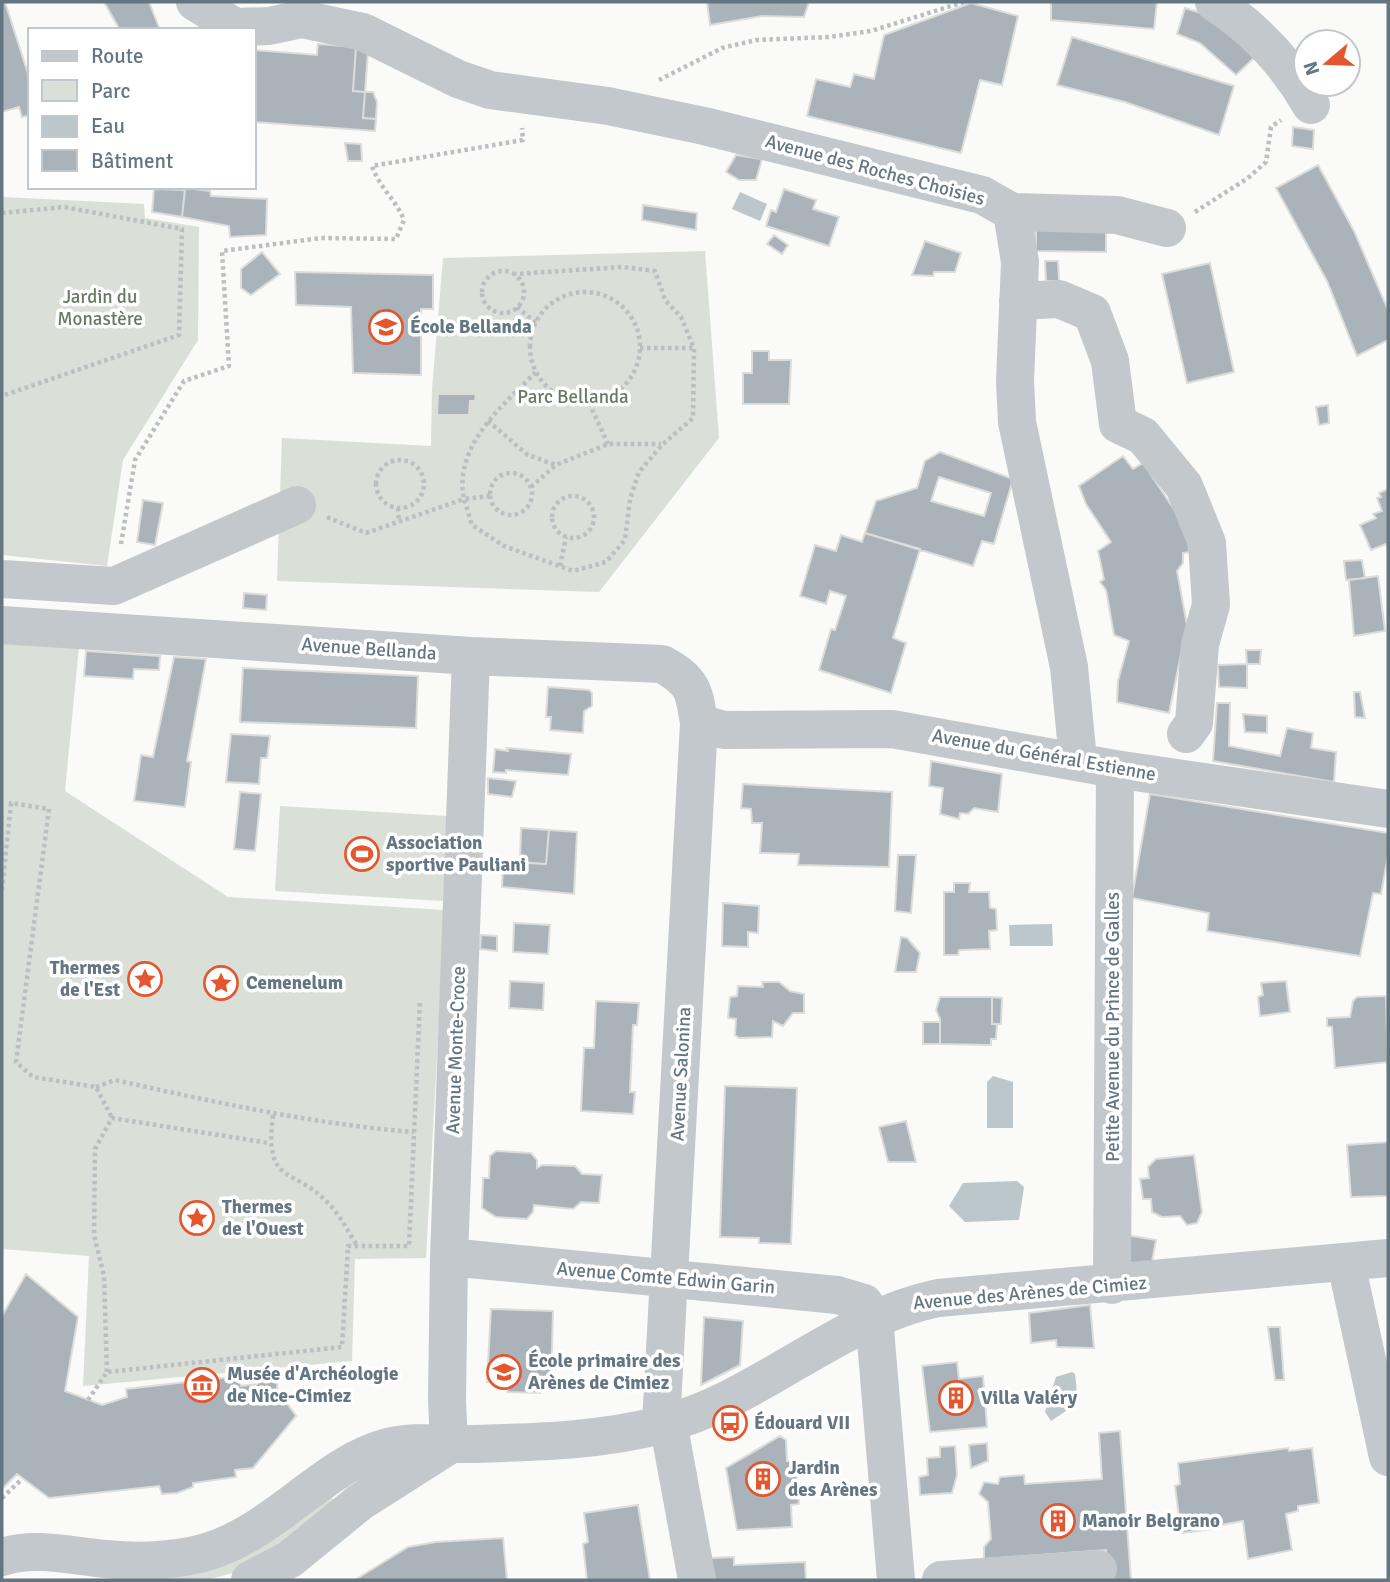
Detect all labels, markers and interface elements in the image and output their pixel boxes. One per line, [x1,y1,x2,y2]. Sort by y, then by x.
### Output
legend [28,28,256,189]
north arrow [1292,28,1362,98]
text: Route [91,43,143,69]
text: N [1298,58,1325,78]
text: Parc [91,78,130,104]
text: Eau [91,113,125,139]
street label: Avenue des Roches Choisies [763,129,987,211]
text: Bâtiment [91,148,173,174]
park label: Jardin du Monastère [57,285,143,331]
school or university icon: École Bellanda [367,308,405,346]
place label: École Bellanda [410,315,532,339]
park label: Parc Bellanda [517,385,629,409]
street label: Avenue Bellanda [301,632,437,666]
street label: Avenue du Général Estienne [930,723,1158,787]
place label: Association sportive Pauliani [386,831,526,877]
sports icon: Association sportive Pauliani [343,835,381,873]
street label: Petite Avenue du Prince de Galles [1101,892,1125,1162]
place label: Thermes de l'Est [50,956,120,1002]
place icon: Thermes de l'Est [126,960,164,998]
place icon: Cemenelum [202,964,240,1002]
street label: Avenue Monte-Croce [441,966,471,1134]
place label: Cemenelum [246,971,343,995]
street label: Avenue Salonina [665,1006,697,1142]
place label: Thermes de l'Ouest [222,1195,304,1241]
place icon: Thermes de l'Ouest [178,1199,216,1237]
street label: Avenue Comte Edwin Garin [556,1256,776,1300]
street label: Avenue des Arènes de Cimiez [912,1271,1148,1315]
place label: École primaire des Arènes de Cimiez [528,1349,680,1395]
school or university icon: École primaire des Arènes de Cimiez [485,1353,523,1391]
place label: Musée d'Archéologie de Nice-Cimiez [227,1362,398,1408]
museum icon: Musée d'Archéologie de Nice-Cimiez [183,1366,221,1404]
building icon: Villa Valéry [937,1379,975,1417]
place label: Villa Valéry [981,1386,1078,1410]
bus stop icon: Édouard VII [711,1404,749,1442]
place label: Édouard VII [754,1411,850,1435]
place label: Jardin des Arènes [788,1456,877,1502]
building icon: Jardin des Arènes [744,1460,782,1498]
building icon: Manoir Belgrano [1039,1502,1077,1540]
place label: Manoir Belgrano [1082,1509,1220,1533]

